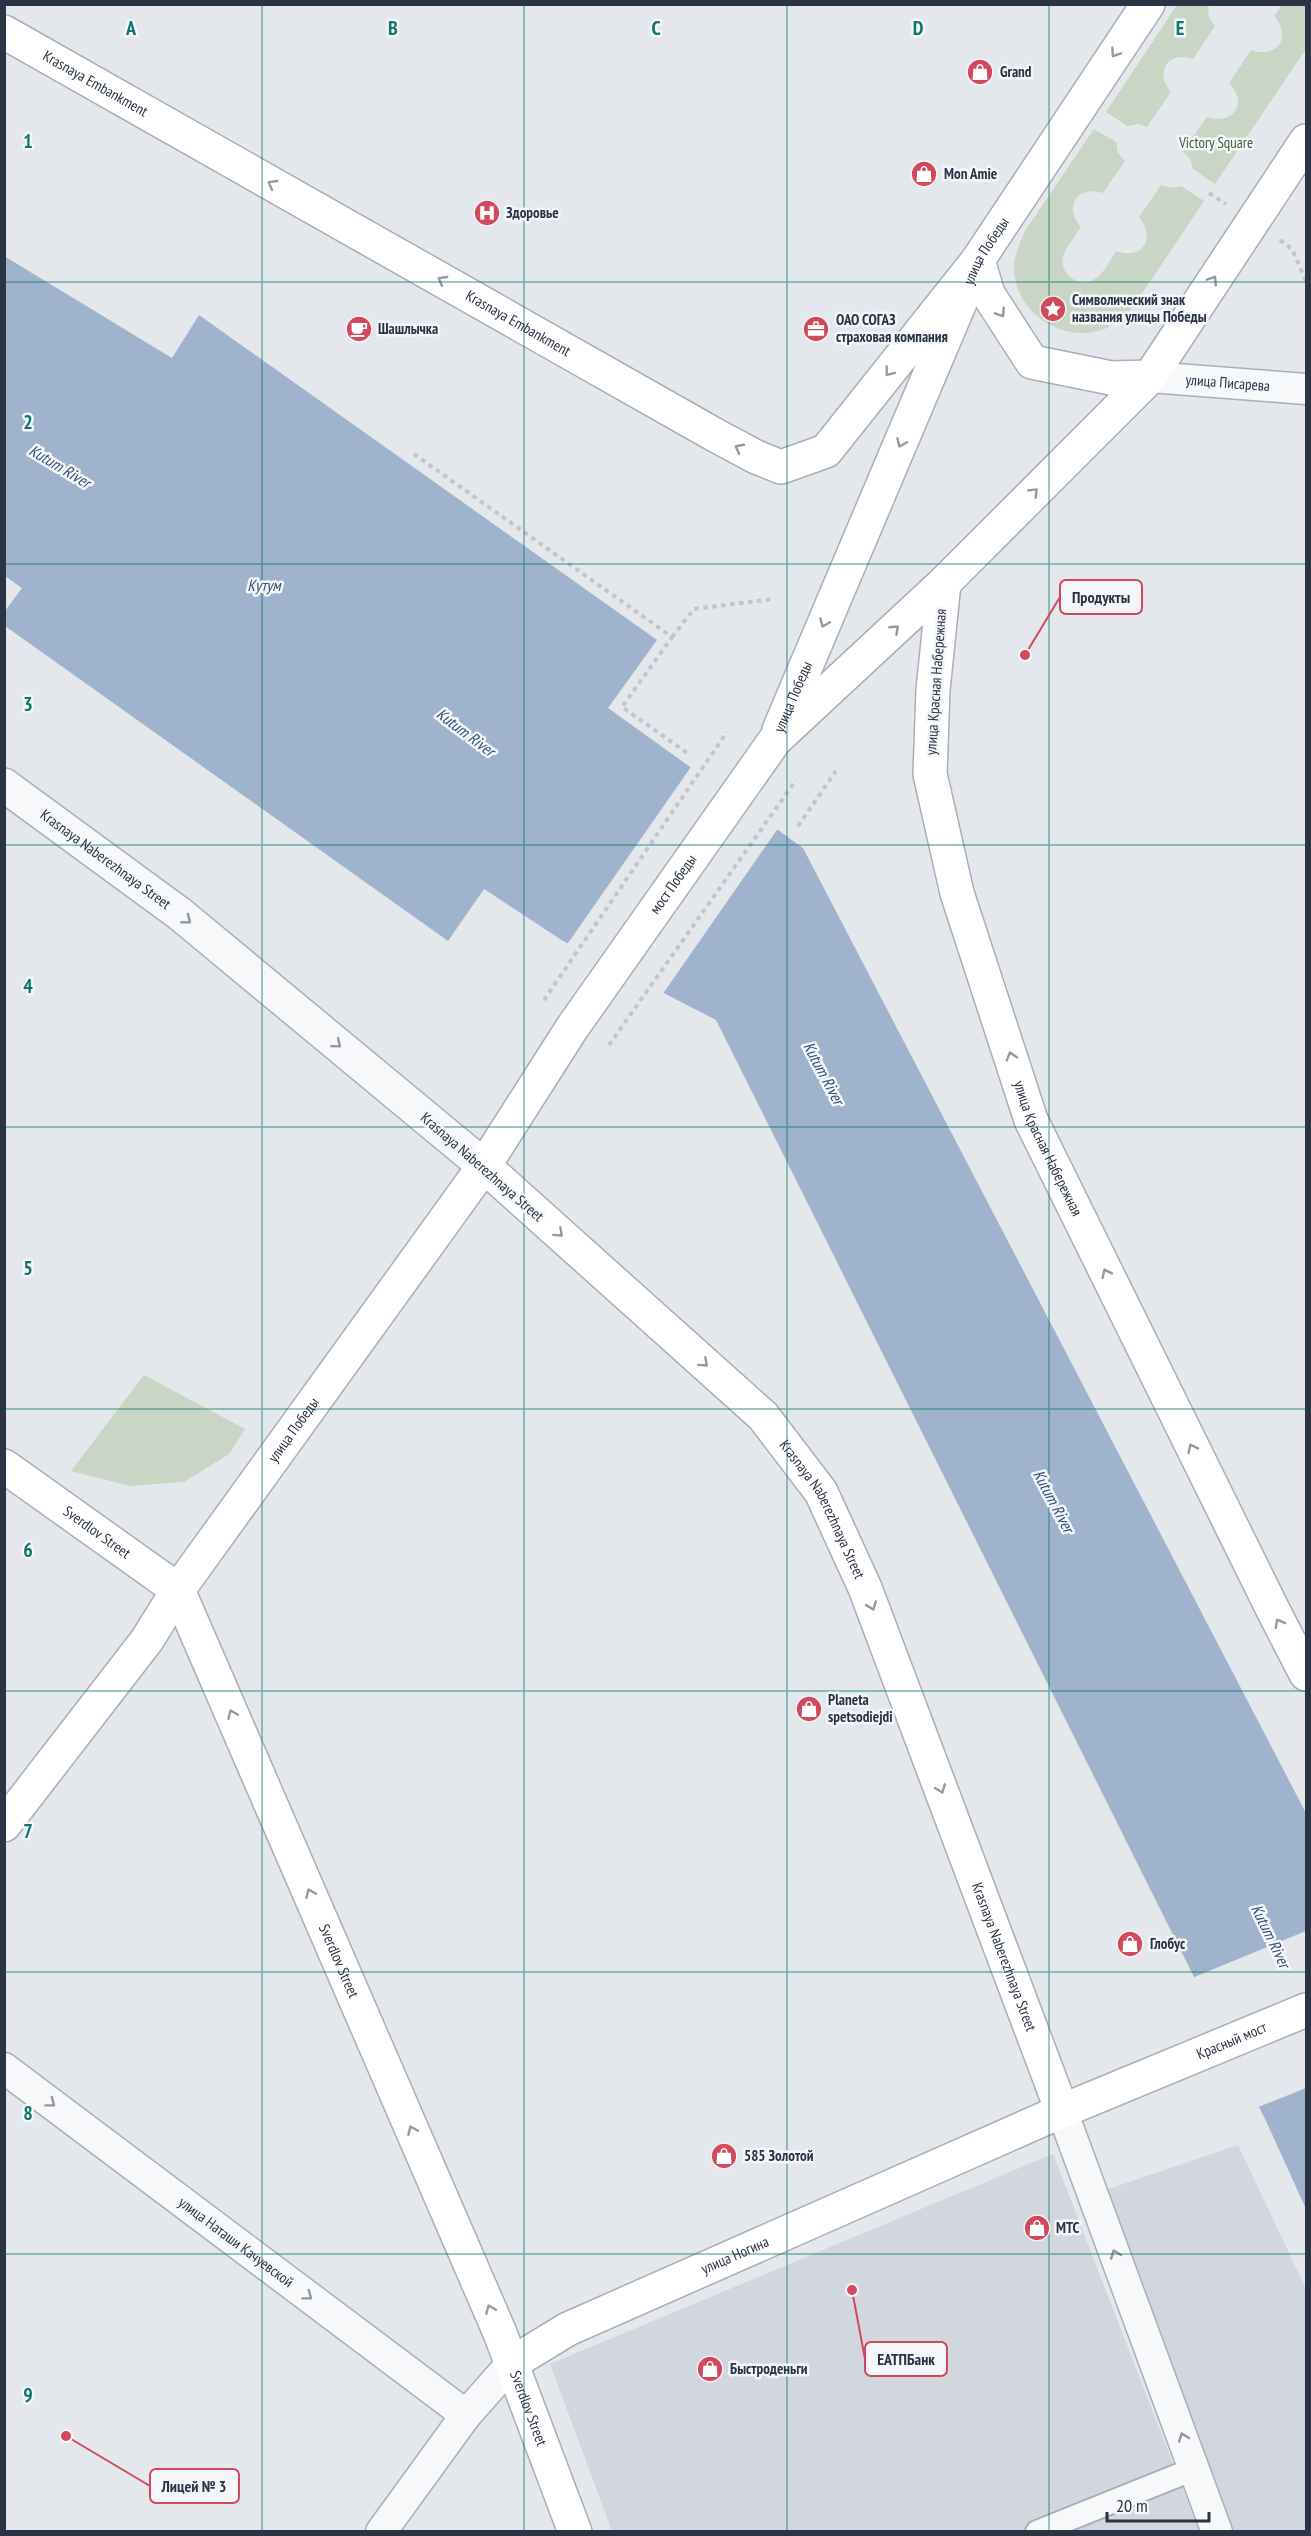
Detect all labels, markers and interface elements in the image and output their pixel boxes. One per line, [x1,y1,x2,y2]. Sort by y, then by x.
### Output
text: A [125,15,137,41]
text: B [388,15,398,41]
text: C [651,15,661,41]
text: D [913,15,924,41]
text: E [1176,15,1184,41]
street label: Krasnaya Embankment [40,46,151,121]
one-way arrow [1111,46,1122,57]
shop icon: Grand [965,57,995,87]
place label: Grand [1000,62,1032,81]
text: 1 [23,128,33,154]
park label: Victory Square [1178,133,1253,152]
shop icon: Mon Amie [909,159,939,189]
place label: Mon Amie [944,164,997,183]
one-way arrow [268,180,278,191]
hospital icon: Здоровье [472,198,502,228]
place label: Здоровье [506,203,559,222]
street label: улица Победы [959,213,1013,288]
one-way arrow [437,276,448,287]
one-way arrow [1206,276,1217,287]
street label: Krasnaya Embankment [463,286,574,360]
place label: Символический знак названия улицы Победы [1072,290,1207,326]
place icon: Символический знак названия улицы Победы [1038,294,1068,324]
one-way arrow [993,307,1004,318]
place label: ОАО СОГАЗ страховая компания [836,310,948,346]
cafe icon: Шашлычка [344,314,374,344]
office icon: ОАО СОГАЗ страховая компания [801,314,831,344]
place label: Шашлычка [378,319,438,338]
one-way arrow [886,365,897,376]
street label: улица Писарева [1185,370,1271,395]
text: 2 [23,409,33,435]
one-way arrow [896,437,908,448]
water label: Kutum River [26,440,97,493]
one-way arrow [735,444,746,455]
one-way arrow [1027,489,1038,500]
water label: Кутум [247,575,282,595]
callout: Продукты [1060,580,1142,614]
text: Продукты [1072,587,1130,607]
street label: улица Красная Набережная [921,608,950,756]
one-way arrow [820,616,832,627]
one-way arrow [887,625,898,636]
street label: улица Победы [769,658,816,735]
text: 3 [23,691,33,717]
water label: Kutum River [433,704,501,762]
street label: Krasnaya Naberezhnaya Street [37,805,175,913]
street label: мост Победы [645,850,700,918]
one-way arrow [180,912,191,923]
text: 4 [23,973,33,999]
one-way arrow [330,1037,341,1048]
water label: Kutum River [799,1038,850,1110]
one-way arrow [1006,1051,1018,1062]
street label: улица Красная Набережная [1010,1078,1087,1219]
street label: Krasnaya Naberezhnaya Street [417,1108,548,1225]
one-way arrow [552,1226,563,1237]
text: 5 [23,1255,33,1281]
one-way arrow [1102,1268,1114,1279]
one-way arrow [697,1356,708,1367]
street label: улица Победы [263,1394,323,1466]
street label: Krasnaya Naberezhnaya Street [776,1436,869,1582]
one-way arrow [1188,1443,1200,1454]
water label: Kutum River [1029,1466,1080,1538]
street label: Sverdlov Street [60,1501,135,1562]
text: 6 [23,1537,33,1563]
one-way arrow [865,1600,878,1611]
one-way arrow [1275,1618,1286,1629]
place label: Planeta spetsodiejdi [828,1690,893,1726]
shop icon: Planeta spetsodiejdi [794,1694,824,1724]
one-way arrow [227,1710,239,1721]
one-way arrow [934,1782,946,1793]
text: 7 [23,1818,33,1844]
street label: Krasnaya Naberezhnaya Street [968,1880,1041,2034]
one-way arrow [305,1889,317,1900]
water label: Kutum River [1247,1901,1296,1973]
street label: Sverdlov Street [315,1921,364,2001]
shop icon: Глобус [1115,1929,1145,1959]
place label: Глобус [1150,1934,1186,1953]
street label: Красный мост [1194,2017,1269,2063]
one-way arrow [45,2096,56,2107]
text: 8 [23,2100,33,2126]
one-way arrow [408,2125,420,2136]
shop icon: 585 Золотой [709,2141,739,2171]
place label: 585 Золотой [744,2146,814,2165]
street label: улица Наташи Качуевской [175,2192,297,2291]
shop icon: МТС [1022,2213,1052,2243]
place label: МТС [1056,2218,1080,2237]
street label: улица Ногина [698,2232,772,2278]
one-way arrow [1110,2249,1123,2260]
one-way arrow [301,2289,312,2300]
one-way arrow [485,2304,497,2315]
callout: ЕАТПБанк [865,2342,947,2376]
text: ЕАТПБанк [877,2349,935,2369]
shop icon: Быстроденьги [695,2354,725,2384]
place label: Быстроденьги [730,2359,808,2378]
street label: Sverdlov Street [506,2368,552,2448]
text: 9 [23,2382,33,2408]
one-way arrow [1177,2432,1190,2443]
callout: Лицей № 3 [150,2469,239,2503]
text: Лицей № 3 [161,2476,226,2496]
scale bar [1107,2485,1209,2523]
text: 20 m [1116,2494,1148,2517]

